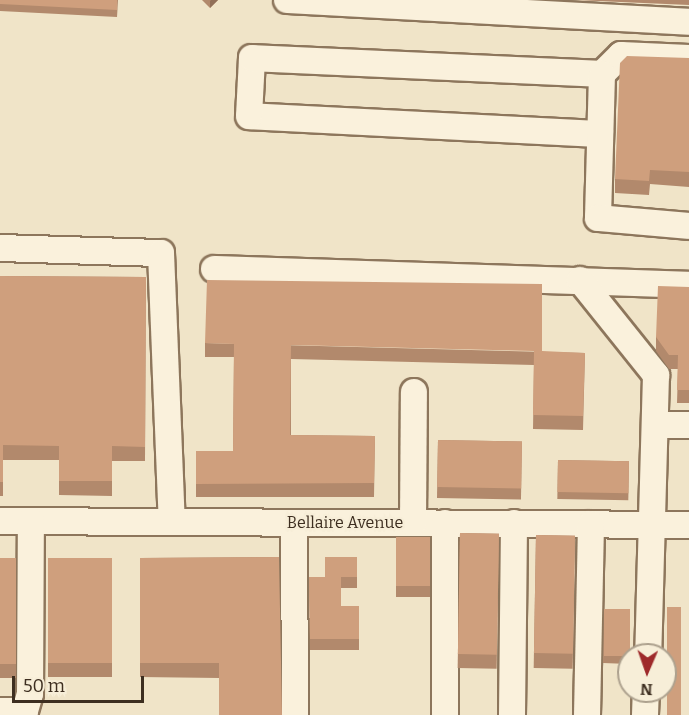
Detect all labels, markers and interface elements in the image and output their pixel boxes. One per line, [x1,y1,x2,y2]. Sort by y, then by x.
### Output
street label: Bellaire Avenue [287,513,403,533]
north arrow [617,643,677,703]
scale bar [15,664,147,702]
text: 50 m [23,675,65,697]
text: N [640,680,653,699]

